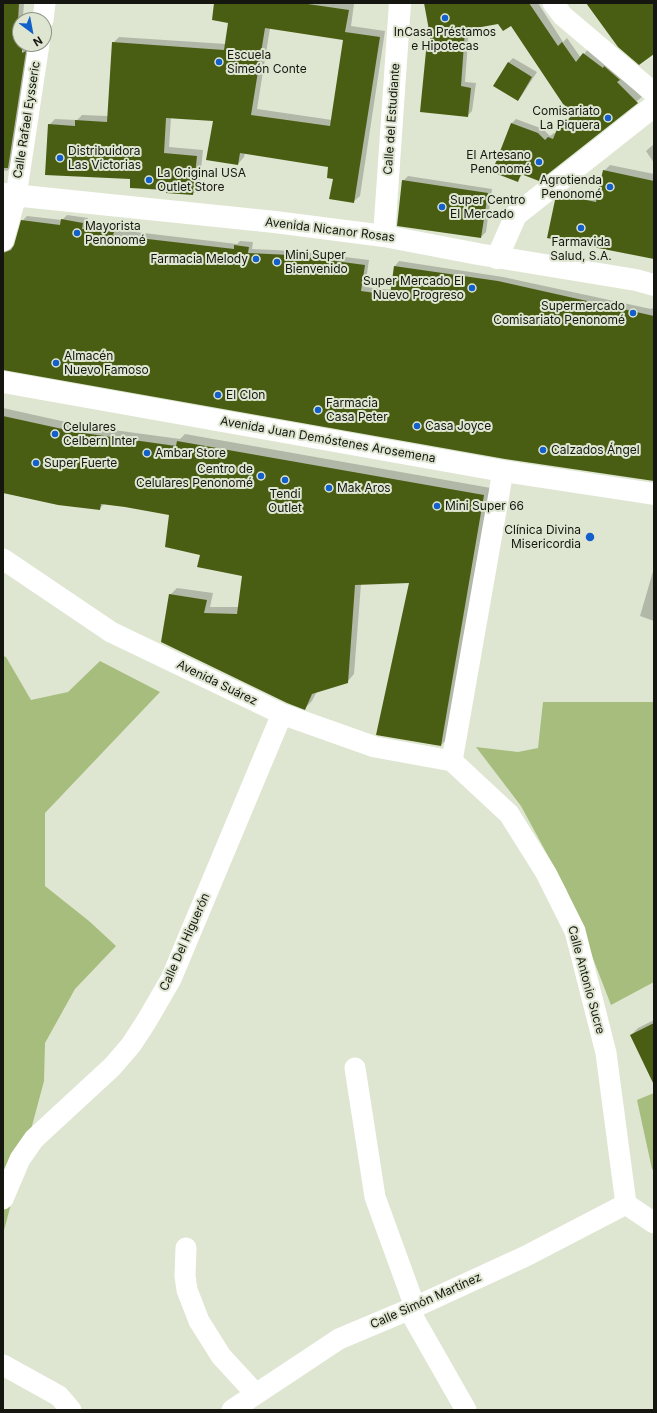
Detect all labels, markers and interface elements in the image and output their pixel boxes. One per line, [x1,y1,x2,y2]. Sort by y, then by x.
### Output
north arrow [12,12,52,52]
marker: InCasa Préstamos e Hipotecas [440,13,450,23]
place label: InCasa Préstamos e Hipotecas [394,25,496,53]
text: N [31,33,45,49]
place label: Escuela Simeón Conte [227,48,307,76]
marker: Escuela Simeón Conte [214,57,224,67]
street label: Calle Rafael Eysseric [11,60,43,180]
street label: Calle del Estudiante [381,63,403,175]
place label: Comisariato La Piquera [532,104,600,132]
marker: Comisariato La Piquera [603,113,613,123]
place label: Distribuidora Las Victorias [68,144,141,172]
place label: El Artesano Penonomé [466,148,531,176]
marker: Distribuidora Las Victorias [55,153,65,163]
marker: El Artesano Penonomé [534,157,544,167]
place label: La Original USA Outlet Store [157,166,246,194]
place label: Agrotienda Penonomé [540,173,602,201]
marker: La Original USA Outlet Store [144,175,154,185]
marker: Agrotienda Penonomé [605,182,615,192]
place label: Super Centro El Mercado [450,193,525,221]
marker: Super Centro El Mercado [437,202,447,212]
street label: Avenida Nicanor Rosas [264,215,396,245]
place label: Mayorista Penonomé [85,219,146,247]
marker: Farmavida Salud, S.A. [576,223,586,233]
marker: Mayorista Penonomé [72,228,82,238]
place label: Farmavida Salud, S.A. [550,235,612,263]
place label: Mini Super Bienvenido [285,248,348,276]
place label: Farmacia Melody [151,252,248,266]
marker: Farmacia Melody [251,254,261,264]
marker: Mini Super Bienvenido [272,257,282,267]
place label: Super Mercado El Nuevo Progreso [363,274,464,302]
marker: Super Mercado El Nuevo Progreso [467,283,477,293]
place label: Supermercado Comisariato Penonomé [493,299,625,327]
marker: Supermercado Comisariato Penonomé [628,308,638,318]
place label: Almacén Nuevo Famoso [64,349,149,377]
marker: Almacén Nuevo Famoso [51,358,61,368]
place label: El Clon [226,388,265,402]
marker: El Clon [213,390,223,400]
place label: Farmacia Casa Peter [326,396,388,424]
marker: Farmacia Casa Peter [313,405,323,415]
street label: Avenida Juan Demóstenes Arosemena [219,414,437,466]
place label: Casa Joyce [425,419,491,433]
place label: Celulares Celbern Inter [63,420,137,448]
marker: Casa Joyce [412,421,422,431]
marker: Celulares Celbern Inter [50,429,60,439]
place label: Calzados Ángel [551,443,640,457]
marker: Calzados Ángel [538,445,548,455]
place label: Ambar Store [155,446,226,460]
marker: Ambar Store [142,448,152,458]
place label: Super Fuerte [44,456,117,470]
marker: Super Fuerte [31,458,41,468]
place label: Centro de Celulares Penonomé [136,462,253,490]
marker: Centro de Celulares Penonomé [256,471,266,481]
marker: Tendi Outlet [280,475,290,485]
place label: Mak Aros [337,481,391,495]
marker: Mak Aros [324,483,334,493]
place label: Tendi Outlet [268,487,302,515]
place label: Mini Super 66 [445,499,524,513]
marker: Mini Super 66 [432,501,442,511]
place label: Clínica Divina Misericordia [504,523,581,551]
marker: Clínica Divina Misericordia [584,531,596,543]
street label: Avenida Suárez [174,657,260,709]
street label: Calle Del Higuerón [157,891,213,993]
street label: Calle Antonio Sucre [565,924,607,1036]
street label: Calle Simón Martínez [368,1270,484,1332]

